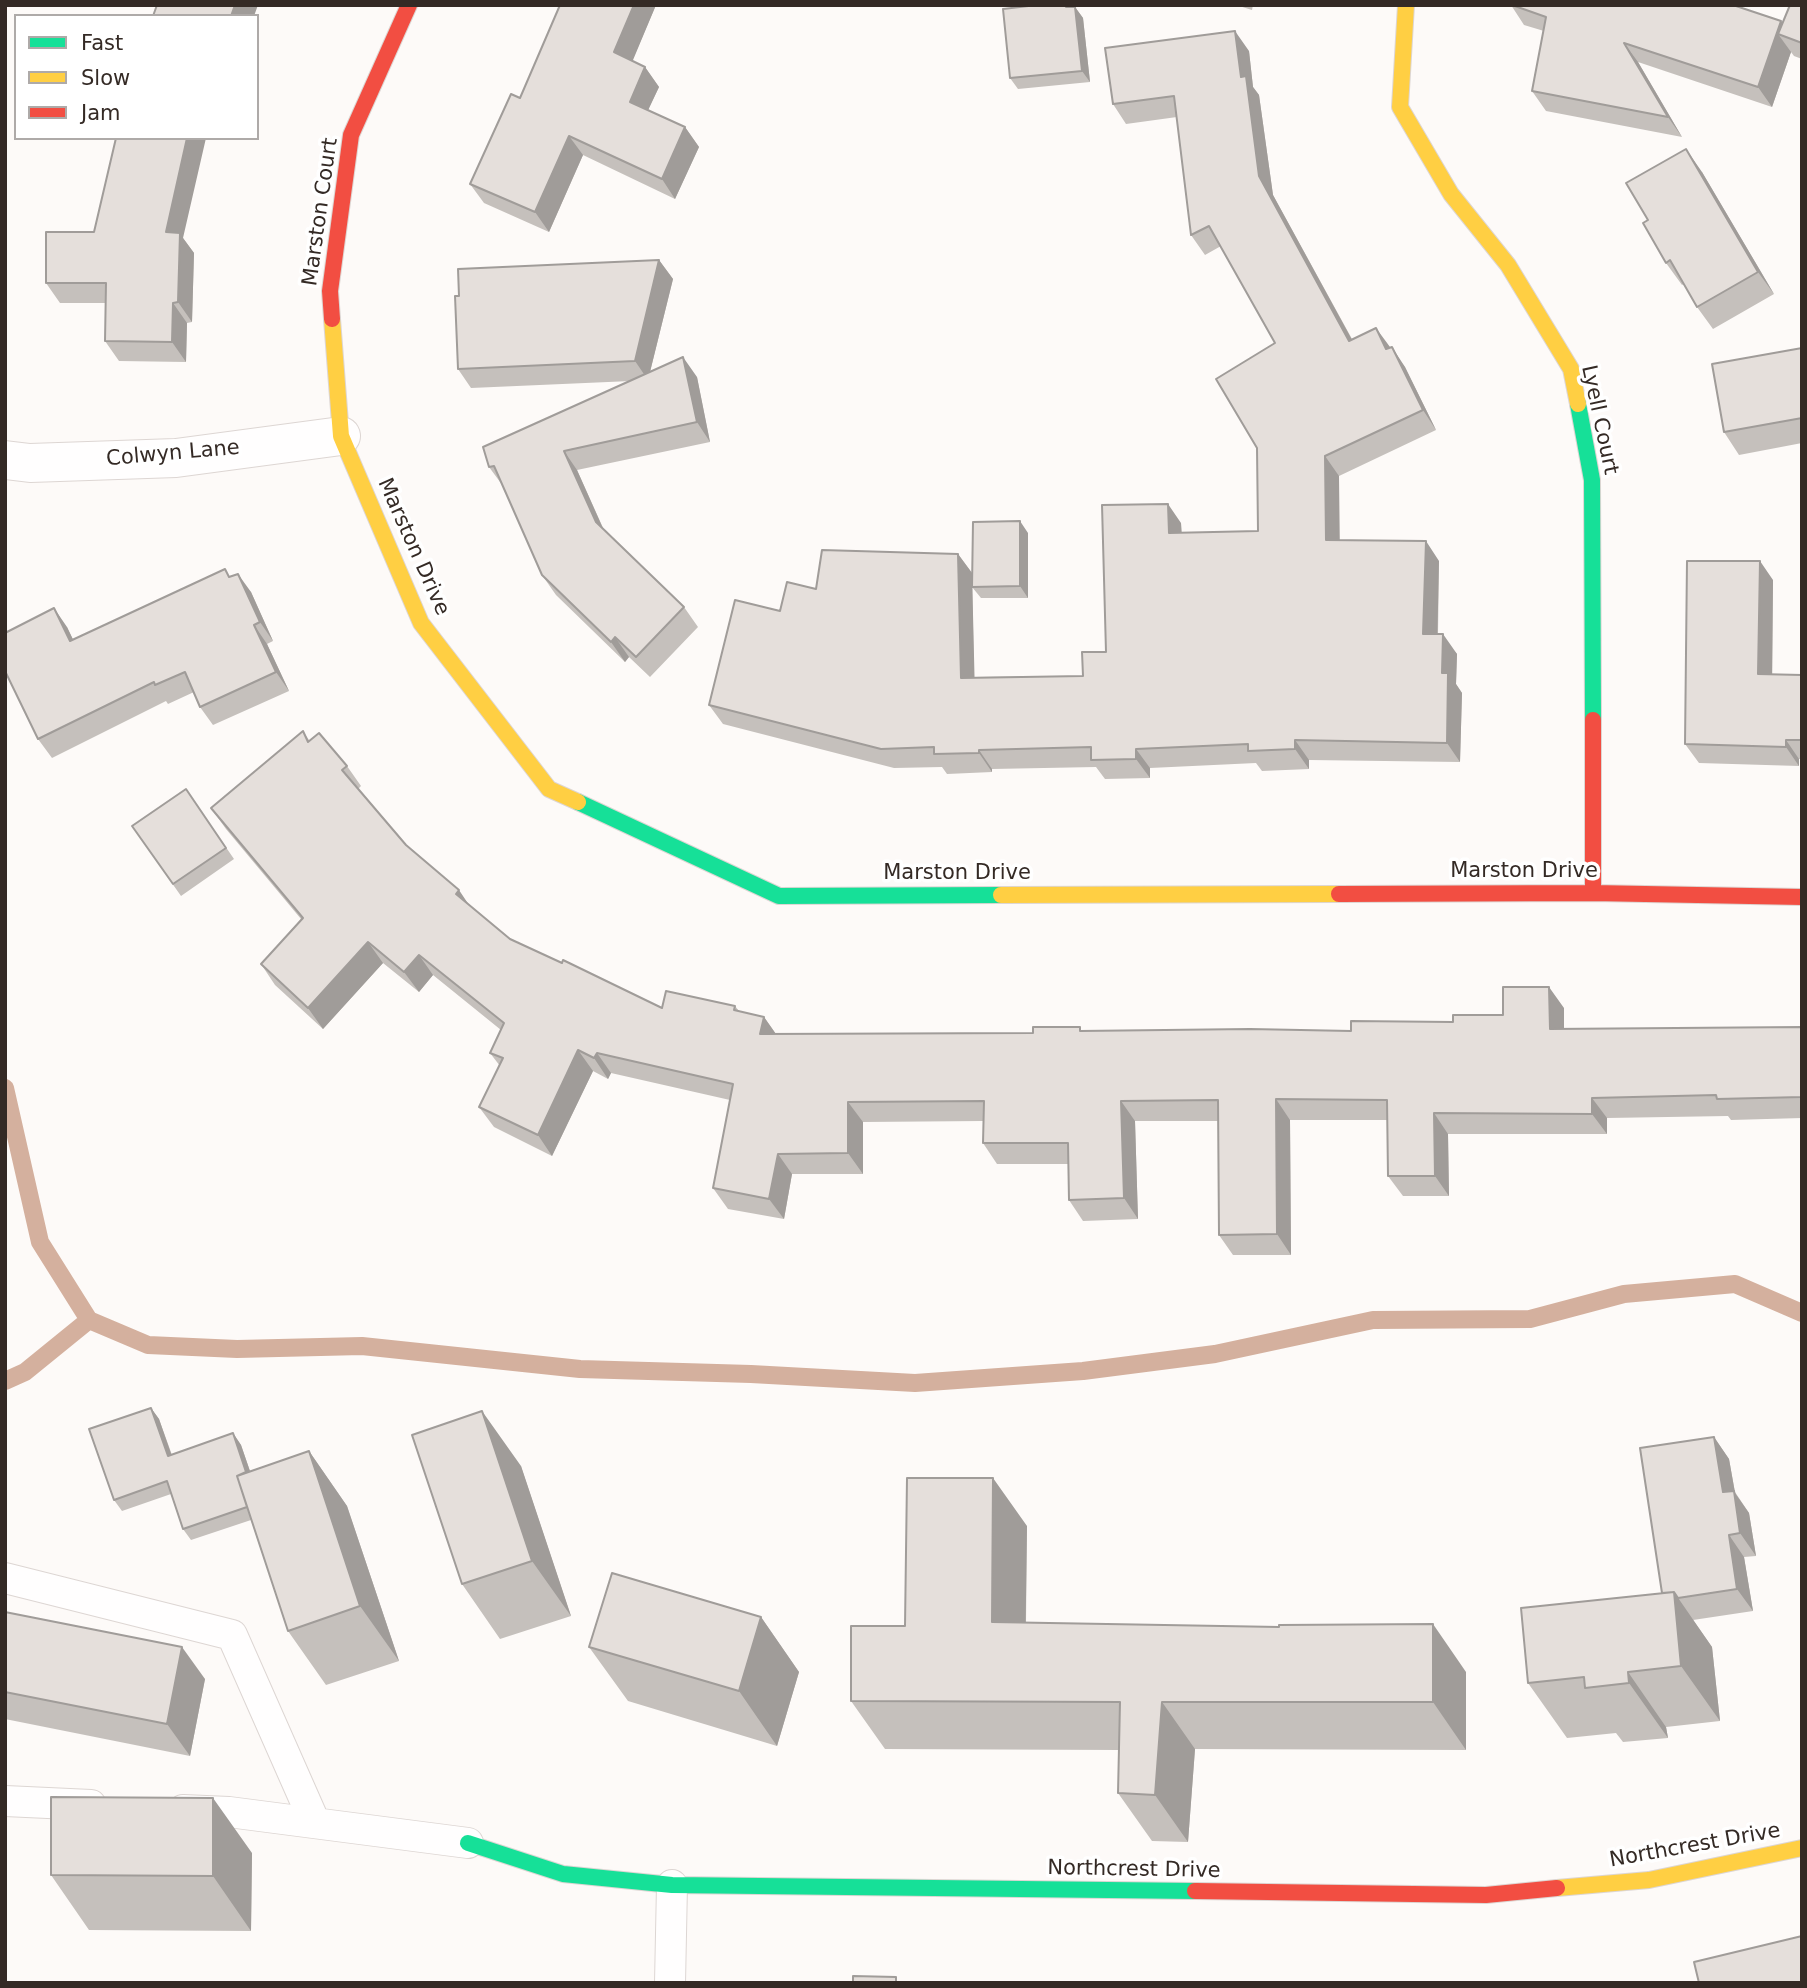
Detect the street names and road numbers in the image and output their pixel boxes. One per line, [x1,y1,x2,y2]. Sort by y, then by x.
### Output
street label: Marston Court [298,136,344,288]
street label: Lyell Court [1575,363,1623,477]
street label: Colwyn Lane [105,436,241,472]
street label: Marston Drive [371,474,455,620]
street label: Marston Drive [1450,859,1598,885]
street label: Marston Drive [883,861,1031,887]
street label: Northcrest Drive [1608,1819,1782,1873]
street label: Northcrest Drive [1047,1856,1221,1884]

